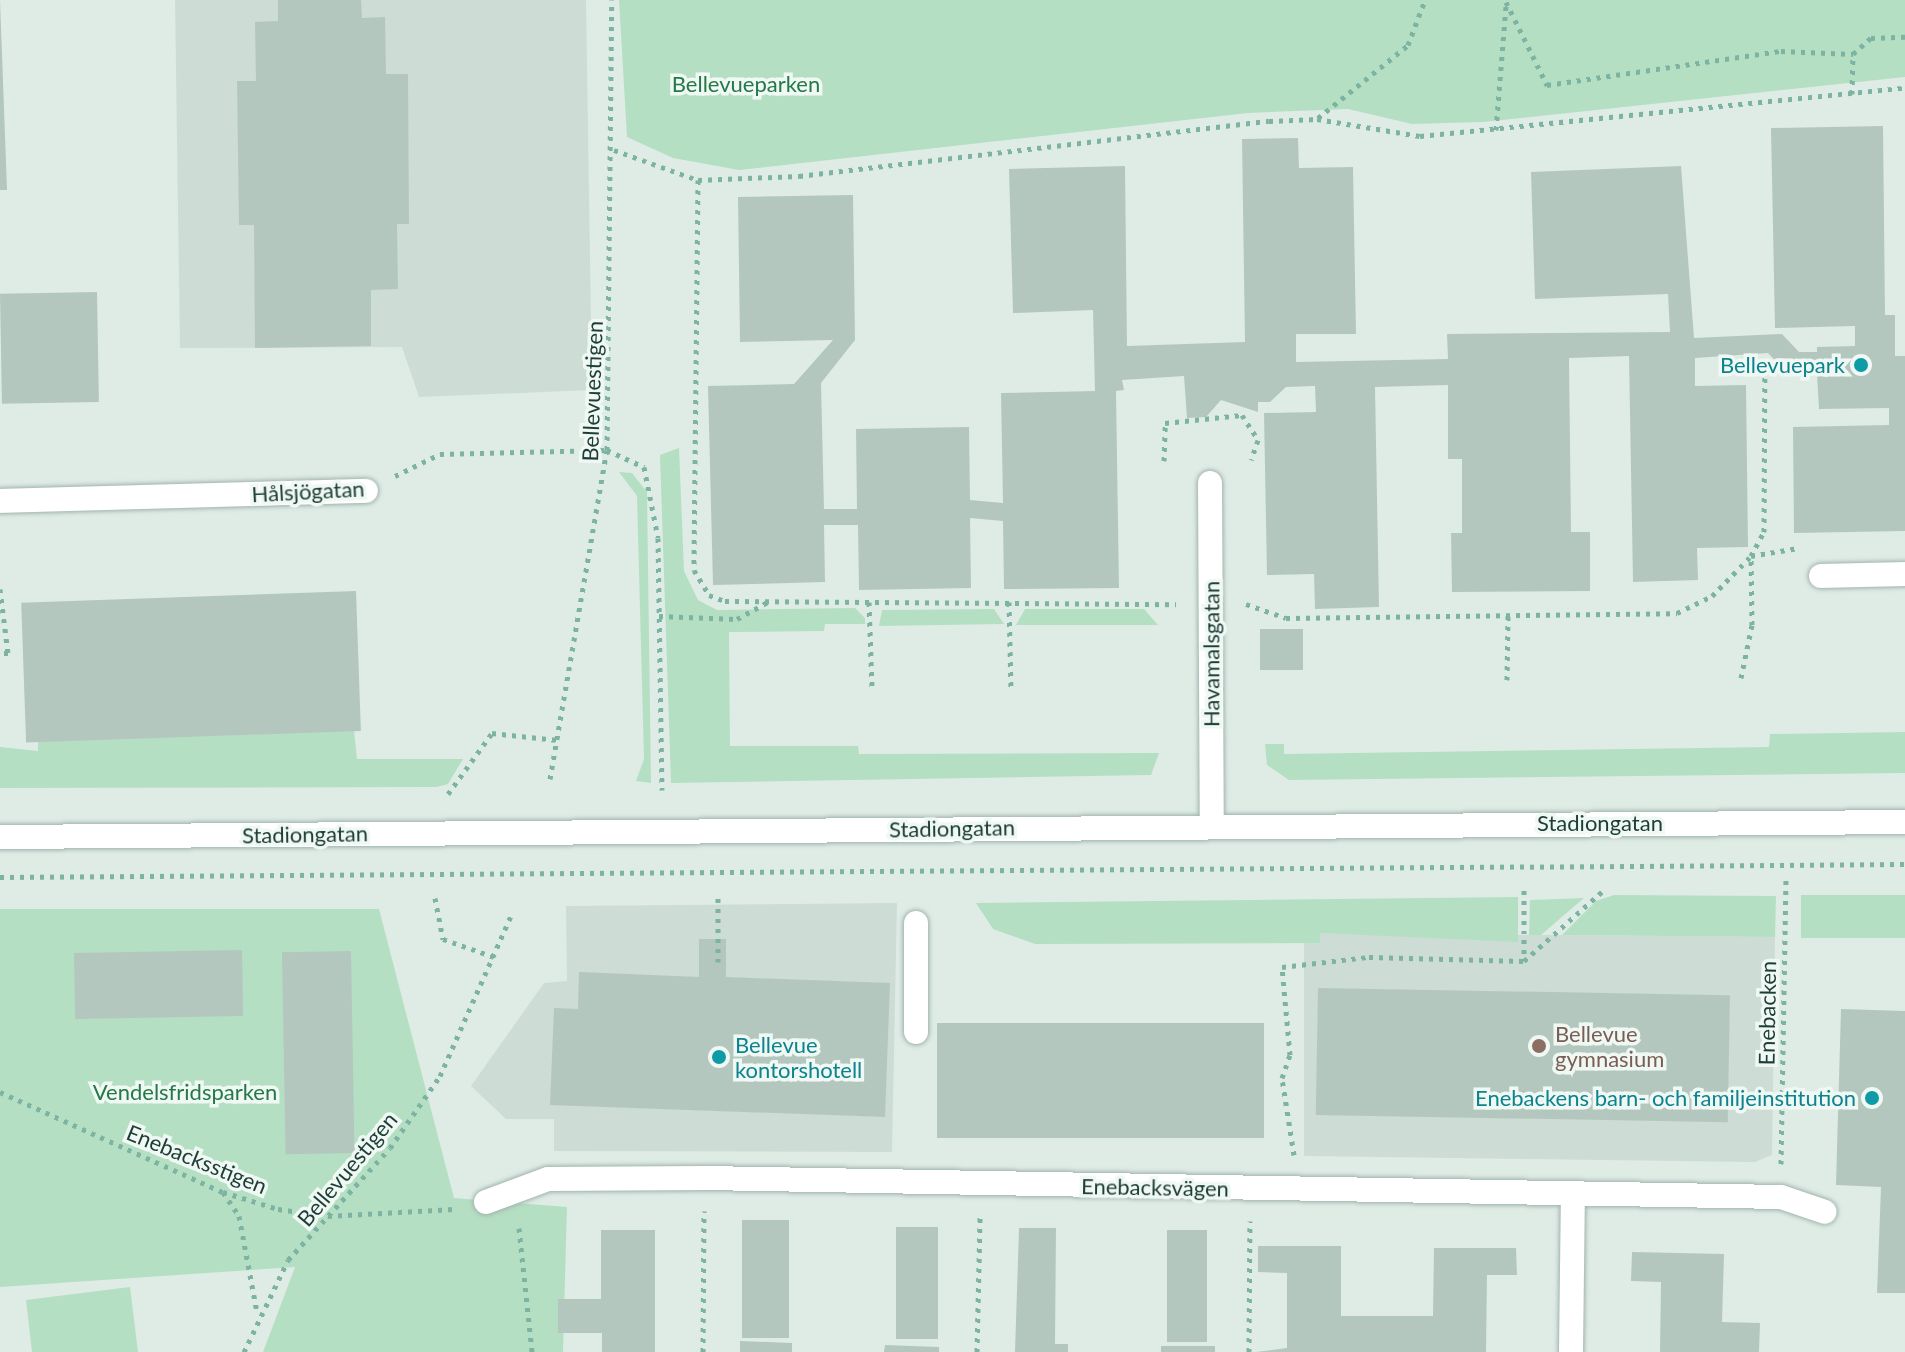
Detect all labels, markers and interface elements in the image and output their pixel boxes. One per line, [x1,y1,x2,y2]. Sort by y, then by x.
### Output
park label: Bellevueparken [672,71,820,97]
street label: Bellevuestigen [576,320,608,462]
place label: Bellevuepark [1720,352,1845,378]
marker: Bellevuepark [1852,356,1870,374]
street label: Hålsjögatan [251,475,365,507]
street label: Havamalsgatan [1198,581,1224,727]
street label: Stadiongatan [1537,810,1663,836]
street label: Stadiongatan [889,814,1015,842]
street label: Stadiongatan [242,820,368,848]
street label: Enebacken [1753,961,1781,1065]
place label: Bellevue gymnasium [1555,1020,1664,1072]
place label: Bellevue kontorshotell [735,1031,862,1082]
marker: Bellevue gymnasium [1530,1037,1548,1055]
marker: Bellevue kontorshotell [710,1048,728,1066]
park label: Vendelsfridsparken [93,1079,277,1105]
place label: Enebackens barn- och familjeinstitution [1475,1085,1856,1111]
marker: Enebackens barn- och familjeinstitution [1863,1089,1881,1107]
street label: Bellevuestigen [292,1107,402,1231]
street label: Enebacksstigen [123,1119,271,1199]
street label: Enebacksvägen [1081,1173,1229,1201]

